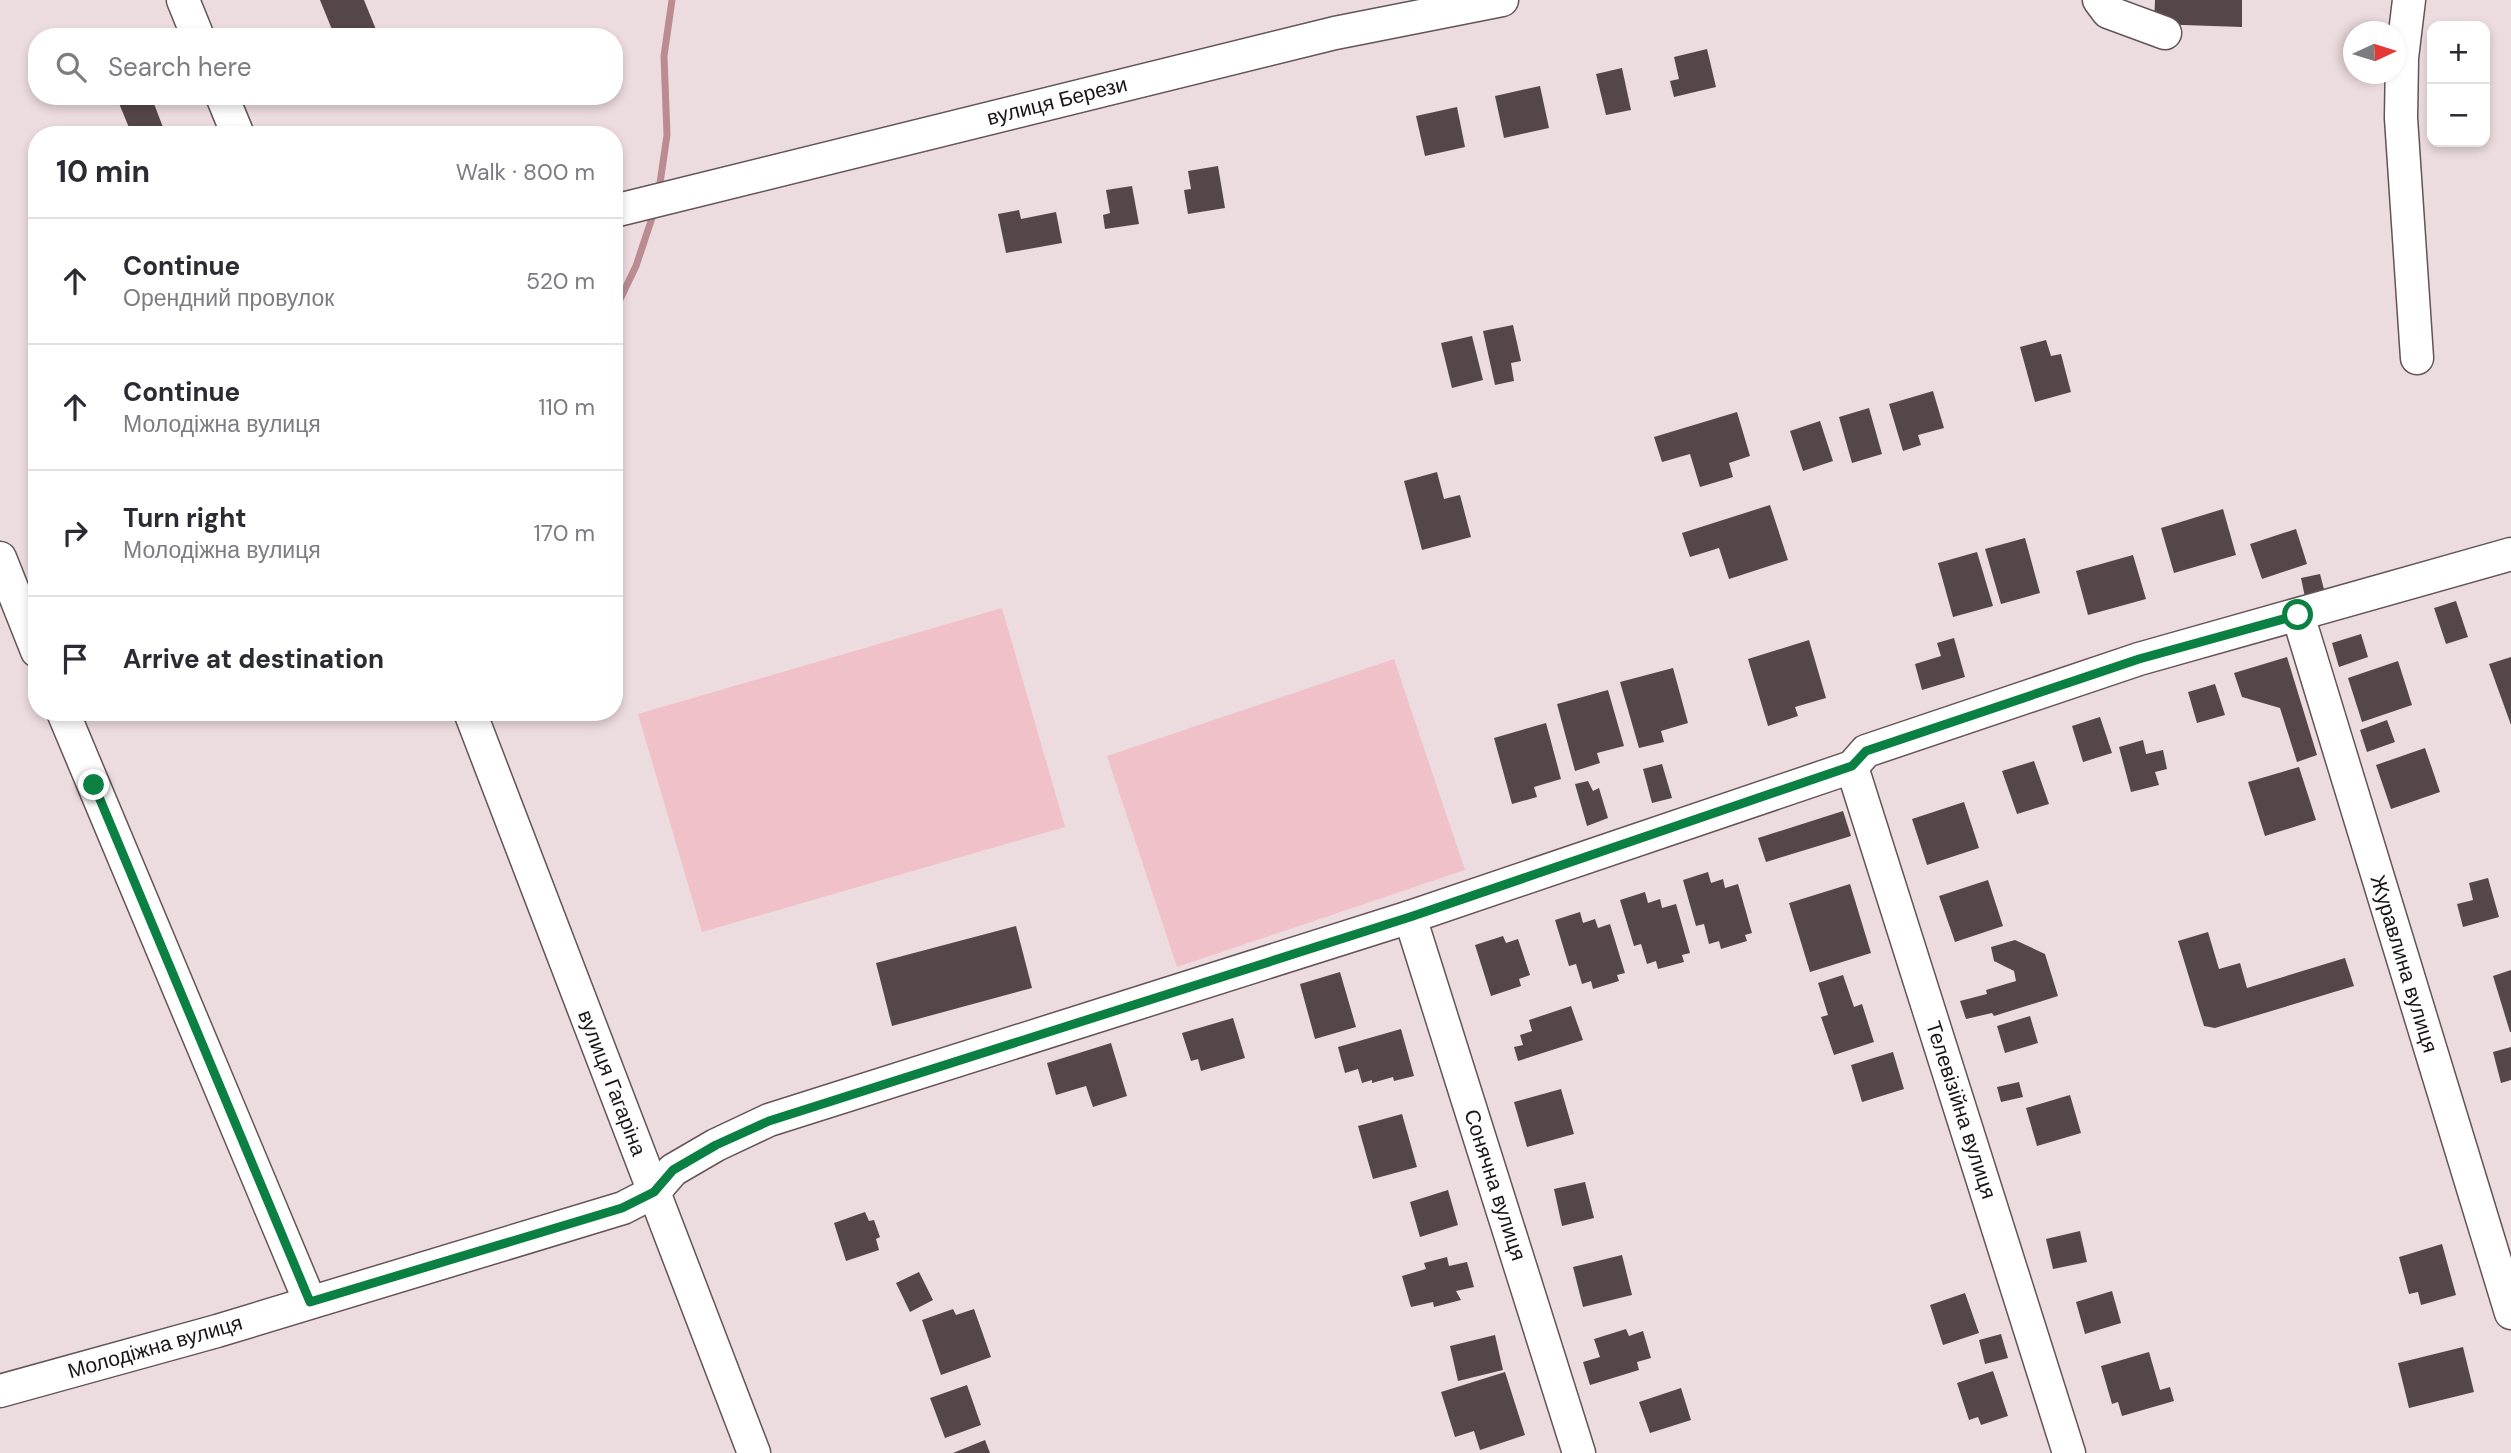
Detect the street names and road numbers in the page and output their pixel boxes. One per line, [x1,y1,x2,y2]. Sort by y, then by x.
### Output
street label: вулиця Берези [984,70,1130,132]
street label: Журавлина вулиця [2364,872,2444,1056]
street label: вулиця Гагаріна [571,1006,653,1160]
street label: Телевізійна вулиця [1919,1018,2003,1202]
street label: Сонячна вулиця [1457,1106,1533,1264]
street label: Молодіжна вулиця [64,1309,246,1385]

